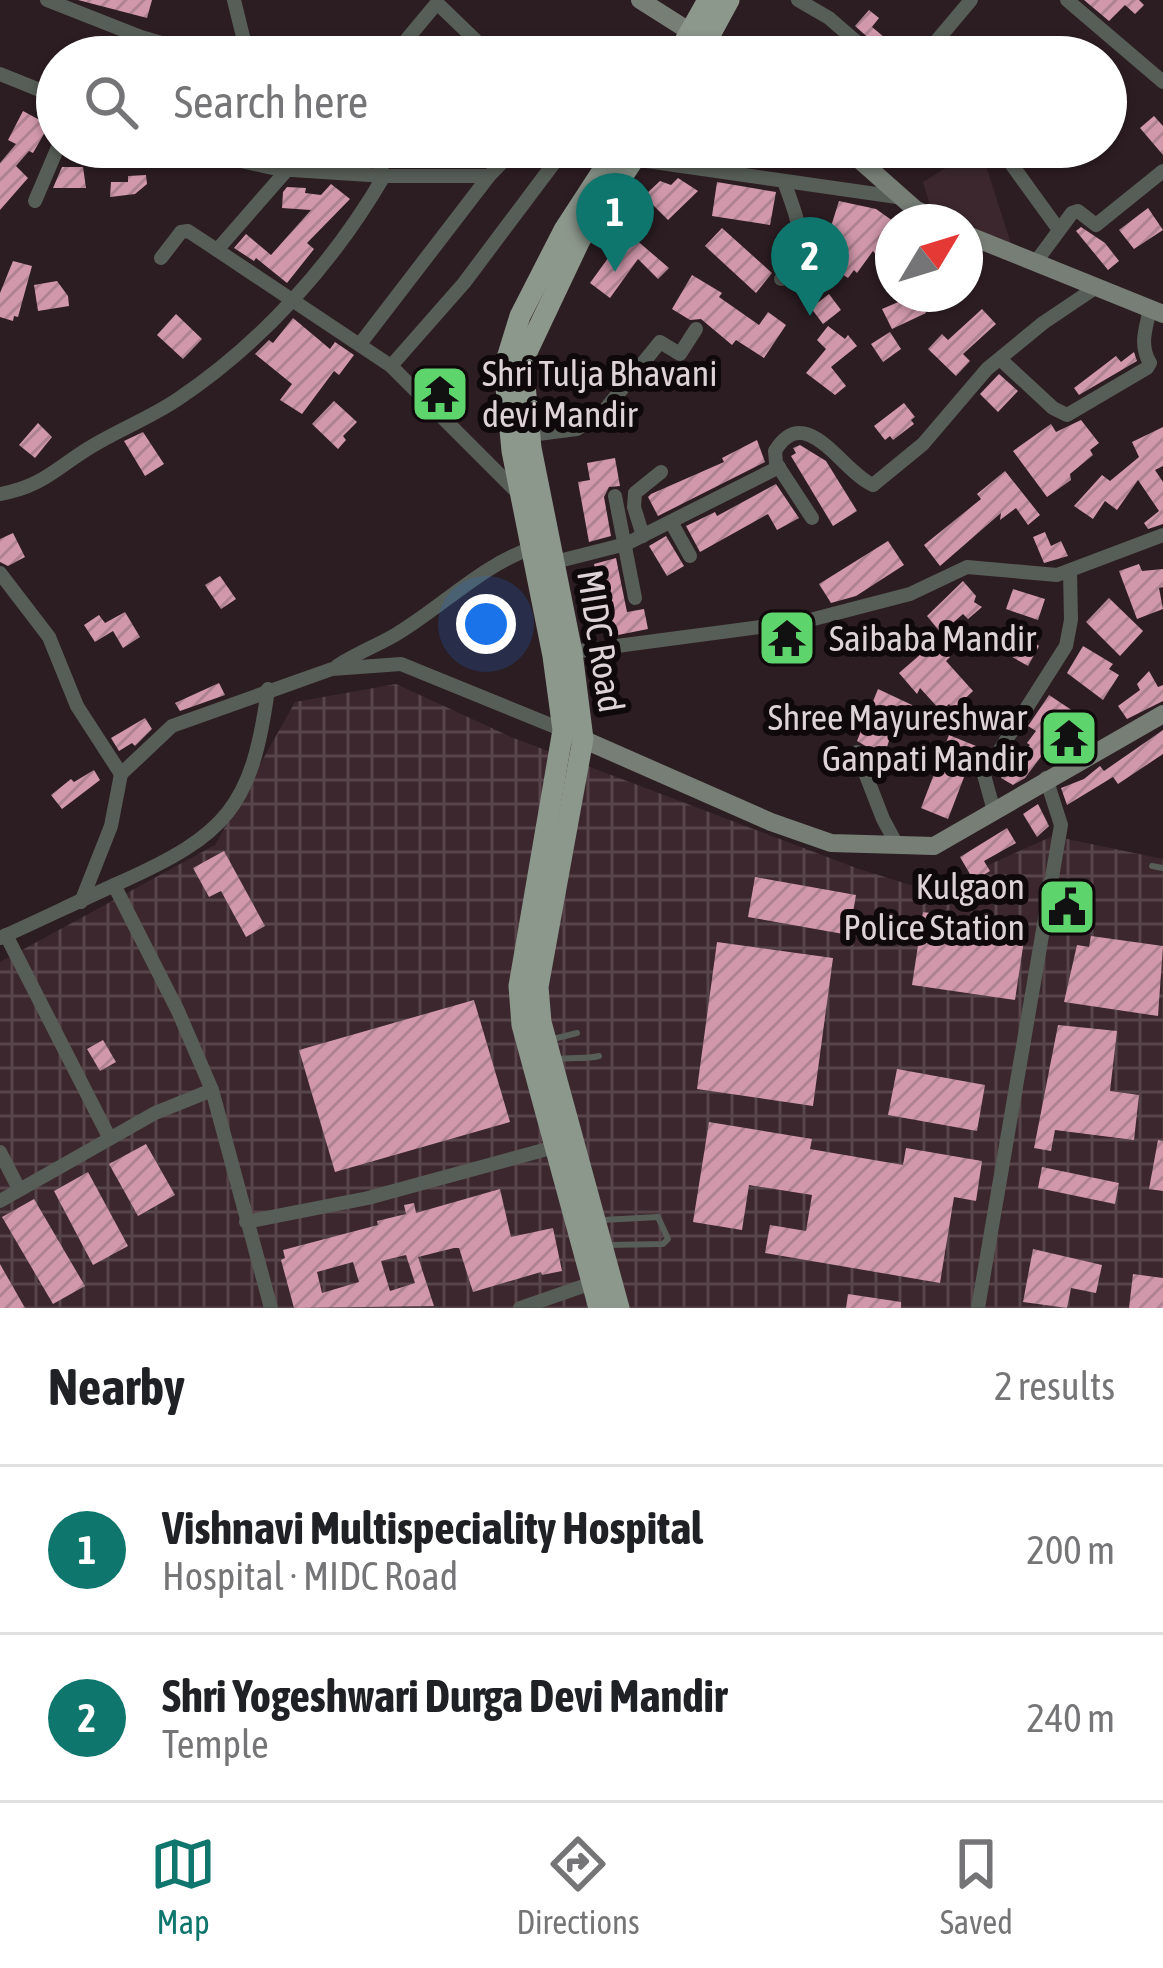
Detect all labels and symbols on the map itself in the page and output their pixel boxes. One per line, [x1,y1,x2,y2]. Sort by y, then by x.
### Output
pin: 1 [576,173,654,272]
north arrow [875,204,983,312]
pin: 2 [771,217,849,316]
place label: Shri Tulja Bhavani devi Mandir [482,352,718,435]
temple icon: Shri Tulja Bhavani devi Mandir [409,363,471,425]
street label: MIDC Road [569,567,633,715]
your location [456,594,516,654]
temple icon: Saibaba Mandir [756,607,818,669]
place label: Saibaba Mandir [829,617,1037,659]
place label: Shree Mayureshwar Ganpati Mandir [768,696,1028,779]
temple icon: Shree Mayureshwar Ganpati Mandir [1038,707,1100,769]
place label: Kulgaon Police Station [843,865,1025,948]
public building icon: Kulgaon Police Station [1036,876,1098,938]

